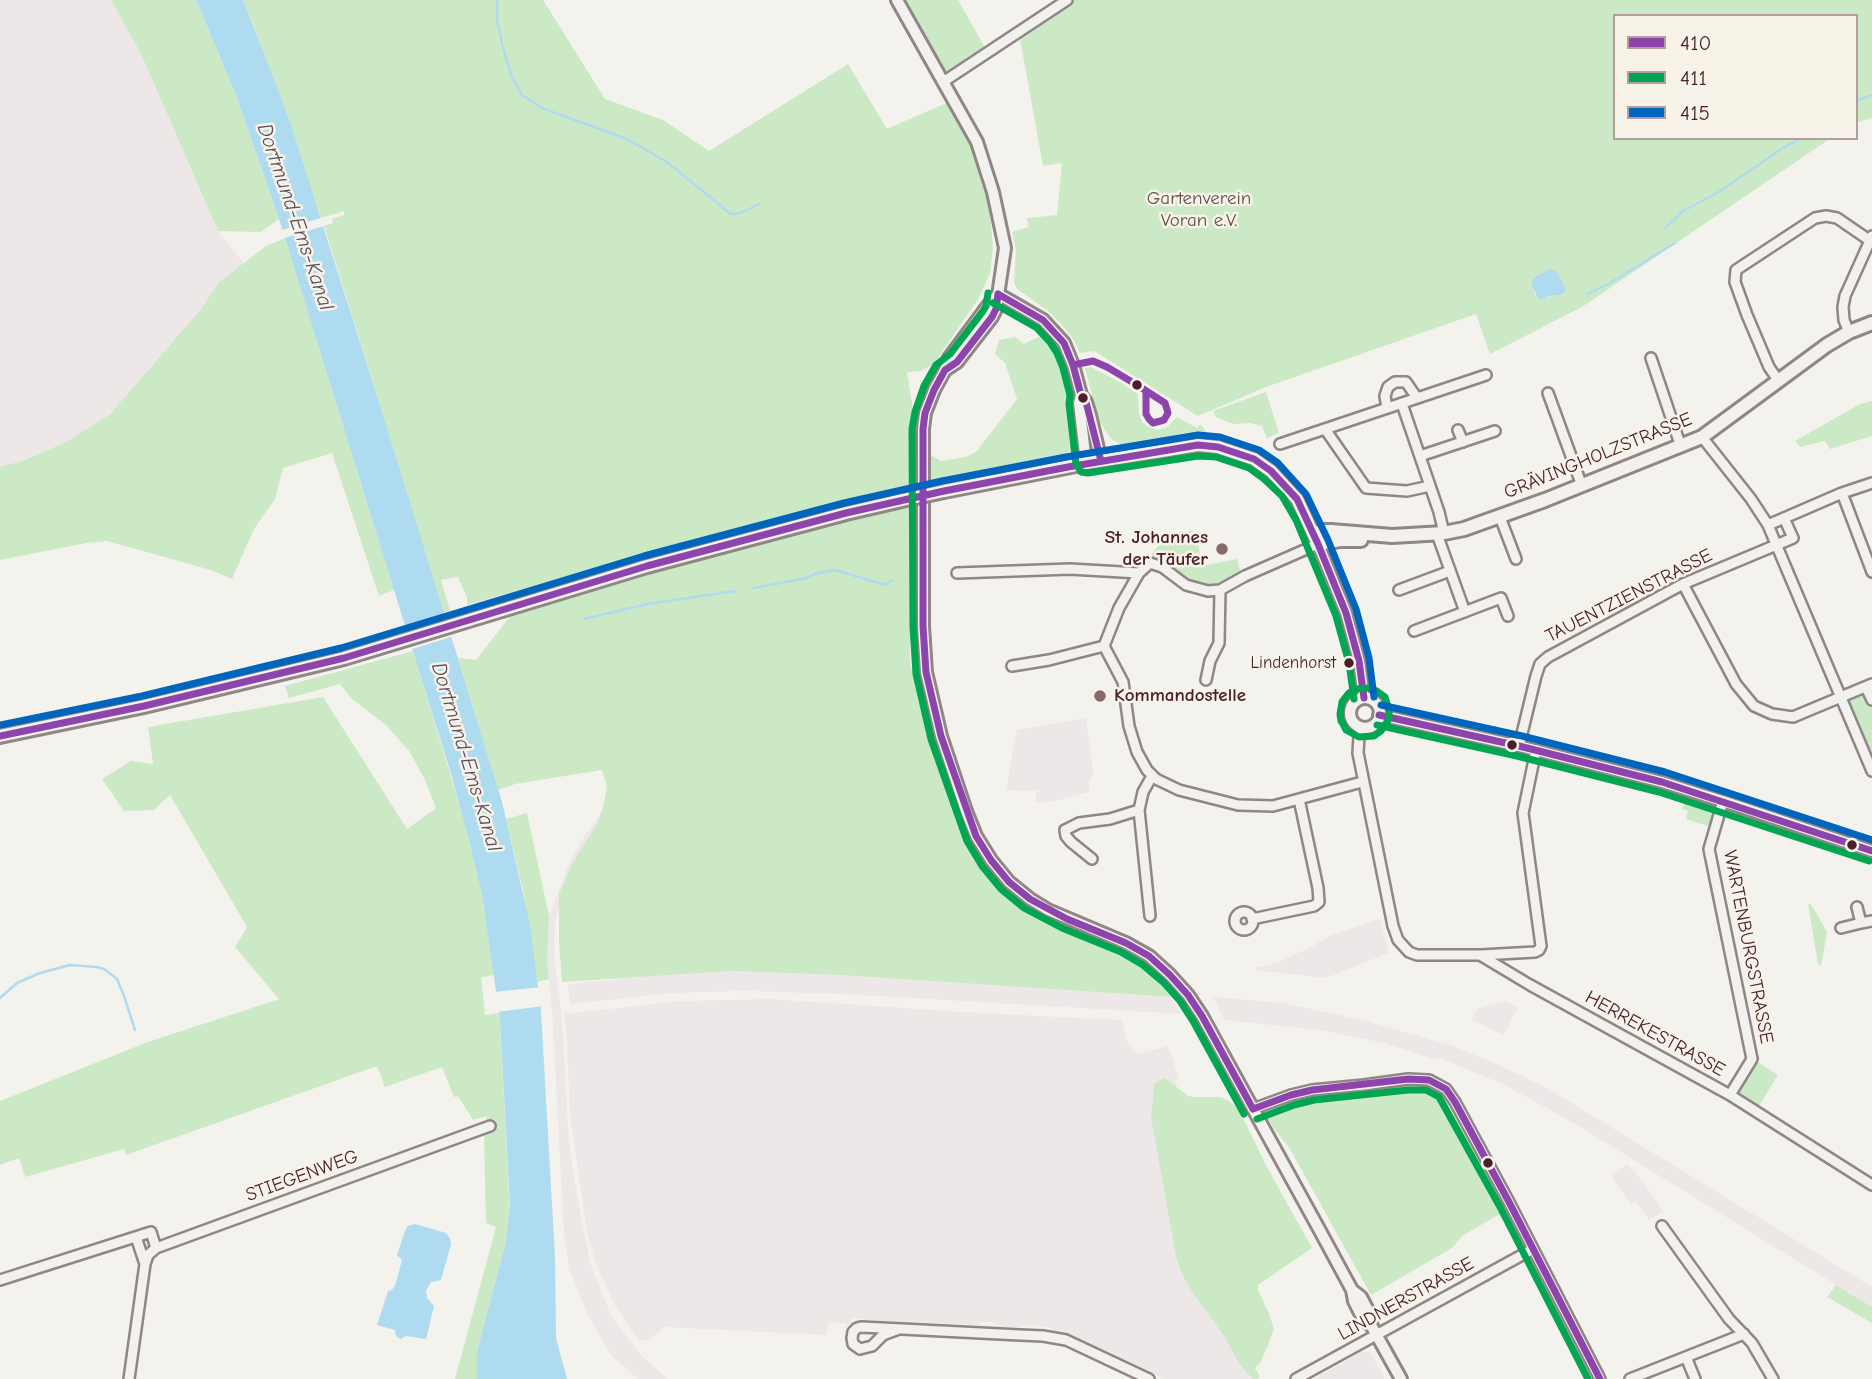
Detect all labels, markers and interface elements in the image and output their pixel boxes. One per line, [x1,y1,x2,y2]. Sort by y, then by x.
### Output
legend [1613,14,1858,140]
text: 410 [1680,31,1711,55]
text: 411 [1680,66,1707,90]
text: 415 [1680,101,1710,125]
water label: Dortmund-Ems-Kanal [251,120,339,314]
park label: Gartenverein Voran e.V. [1147,188,1251,232]
unlabelled marker [1130,378,1144,392]
unlabelled marker [1076,391,1090,405]
street label: GRÄVINGHOLZSTRASSE [1501,408,1695,504]
place label: St. Johannes der Täufer [1105,527,1208,571]
marker: St. Johannes der Täufer [1214,541,1230,557]
street label: TAUENTZIENSTRASSE [1542,544,1716,648]
place label: Lindenhorst [1251,653,1336,673]
marker: Lindenhorst [1342,656,1356,670]
water label: Dortmund-Ems-Kanal [425,660,507,854]
place label: Kommandostelle [1114,685,1246,707]
marker: Kommandostelle [1092,688,1108,704]
unlabelled marker [1505,738,1519,752]
unlabelled marker [1845,838,1859,852]
street label: WARTENBURGSTRASSE [1718,848,1778,1046]
street label: HERREKESTRASSE [1581,986,1729,1082]
street label: STIEGENWEG [243,1145,361,1207]
unlabelled marker [1481,1156,1495,1170]
street label: LINDNERSTRASSE [1334,1252,1478,1346]

